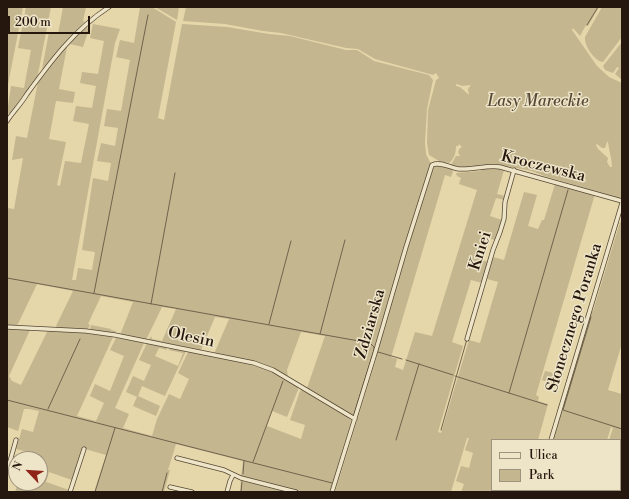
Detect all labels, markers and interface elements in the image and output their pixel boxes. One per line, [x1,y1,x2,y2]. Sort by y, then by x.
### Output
scale bar [10,8,92,34]
text: 200 m [15,15,51,30]
park label: Lasy Mareckie [487,92,589,112]
street label: Kroczewska [499,147,587,187]
street label: Kniei [466,229,496,273]
street label: Słonecznego Poranka [543,241,607,395]
street label: Zdziarska [352,287,390,361]
street label: Olesin [166,324,216,352]
legend [491,439,621,491]
text: Ulica [529,448,558,463]
north arrow [8,451,48,491]
text: N [10,459,26,473]
text: Park [529,468,554,483]

